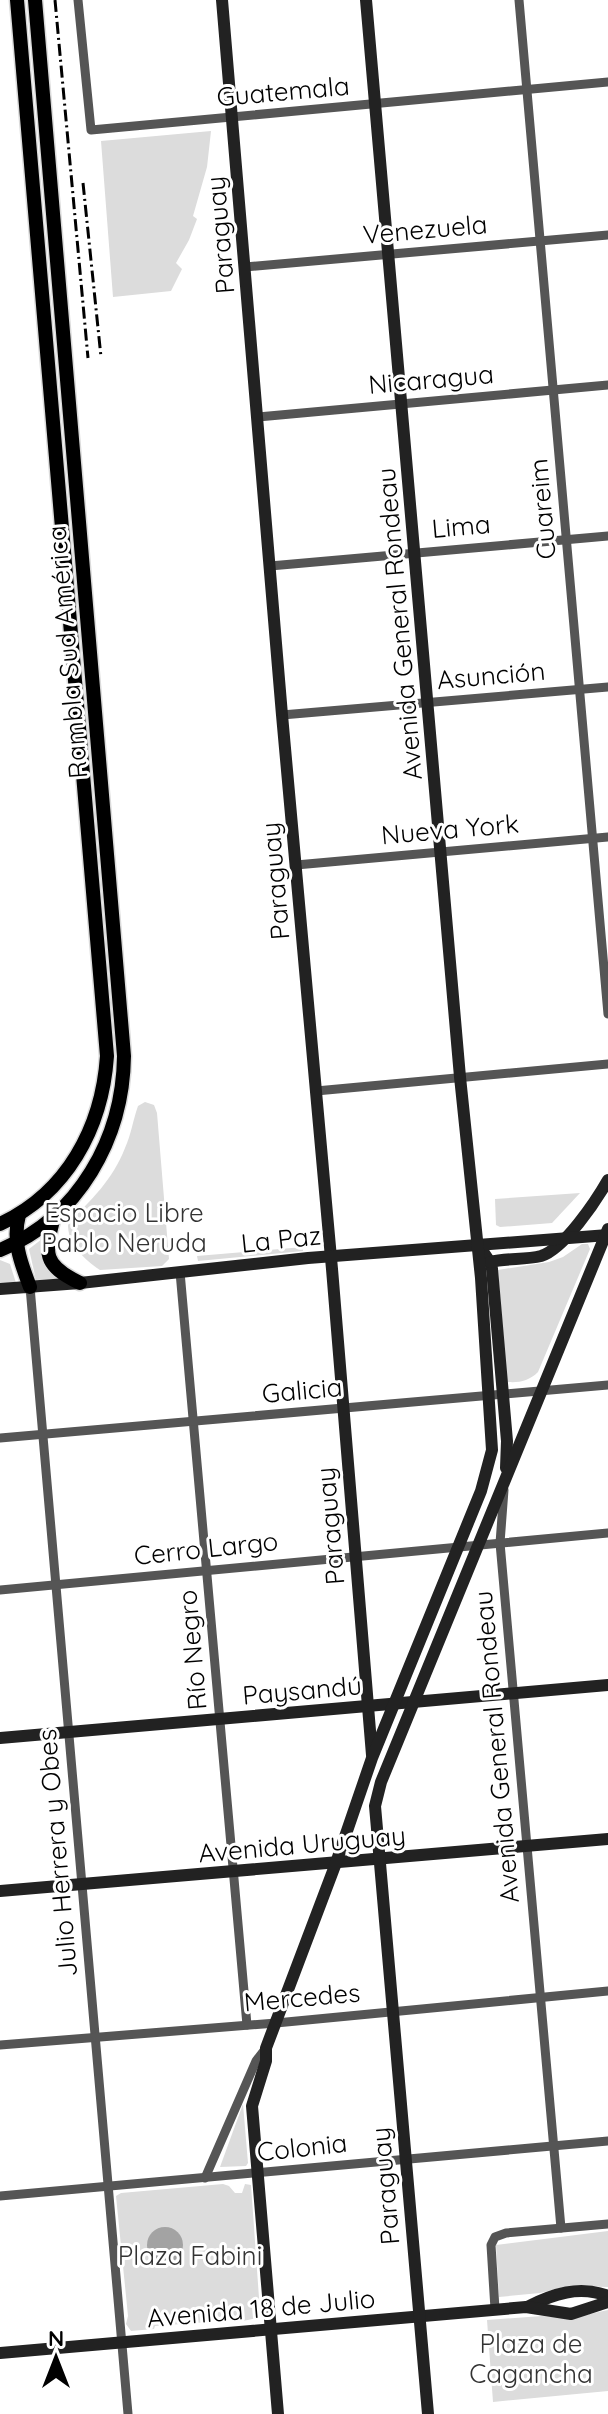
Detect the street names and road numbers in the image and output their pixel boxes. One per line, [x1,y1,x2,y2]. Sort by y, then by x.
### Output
street label: Guatemala [215,69,351,113]
street label: Paraguay [198,175,242,295]
street label: Venezuela [361,207,489,251]
street label: Nicaragua [367,357,495,401]
street label: Cuareim [521,457,563,561]
street label: Avenida General Rondeau [369,466,429,782]
street label: Lima [430,507,492,545]
street label: Rambla Sud América [39,524,95,780]
street label: Asunción [435,654,547,696]
street label: Nueva York [380,807,520,851]
street label: Paraguay [253,821,297,941]
street label: La Paz [239,1218,323,1260]
street label: Galicia [260,1370,344,1410]
street label: Paraguay [308,1466,352,1586]
street label: Cerro Largo [132,1524,280,1572]
street label: Río Negro [170,1588,214,1712]
street label: Avenida General Rondeau [466,1589,526,1905]
street label: Paysandú [241,1668,363,1712]
street label: Julio Herrera y Obes [30,1728,84,1978]
street label: Avenida Uruguay [197,1818,407,1870]
street label: Mercedes [243,1975,361,2019]
street label: Colonia [255,2126,349,2168]
street label: Paraguay [363,2126,407,2246]
street label: Avenida 18 de Julio [146,2282,376,2334]

